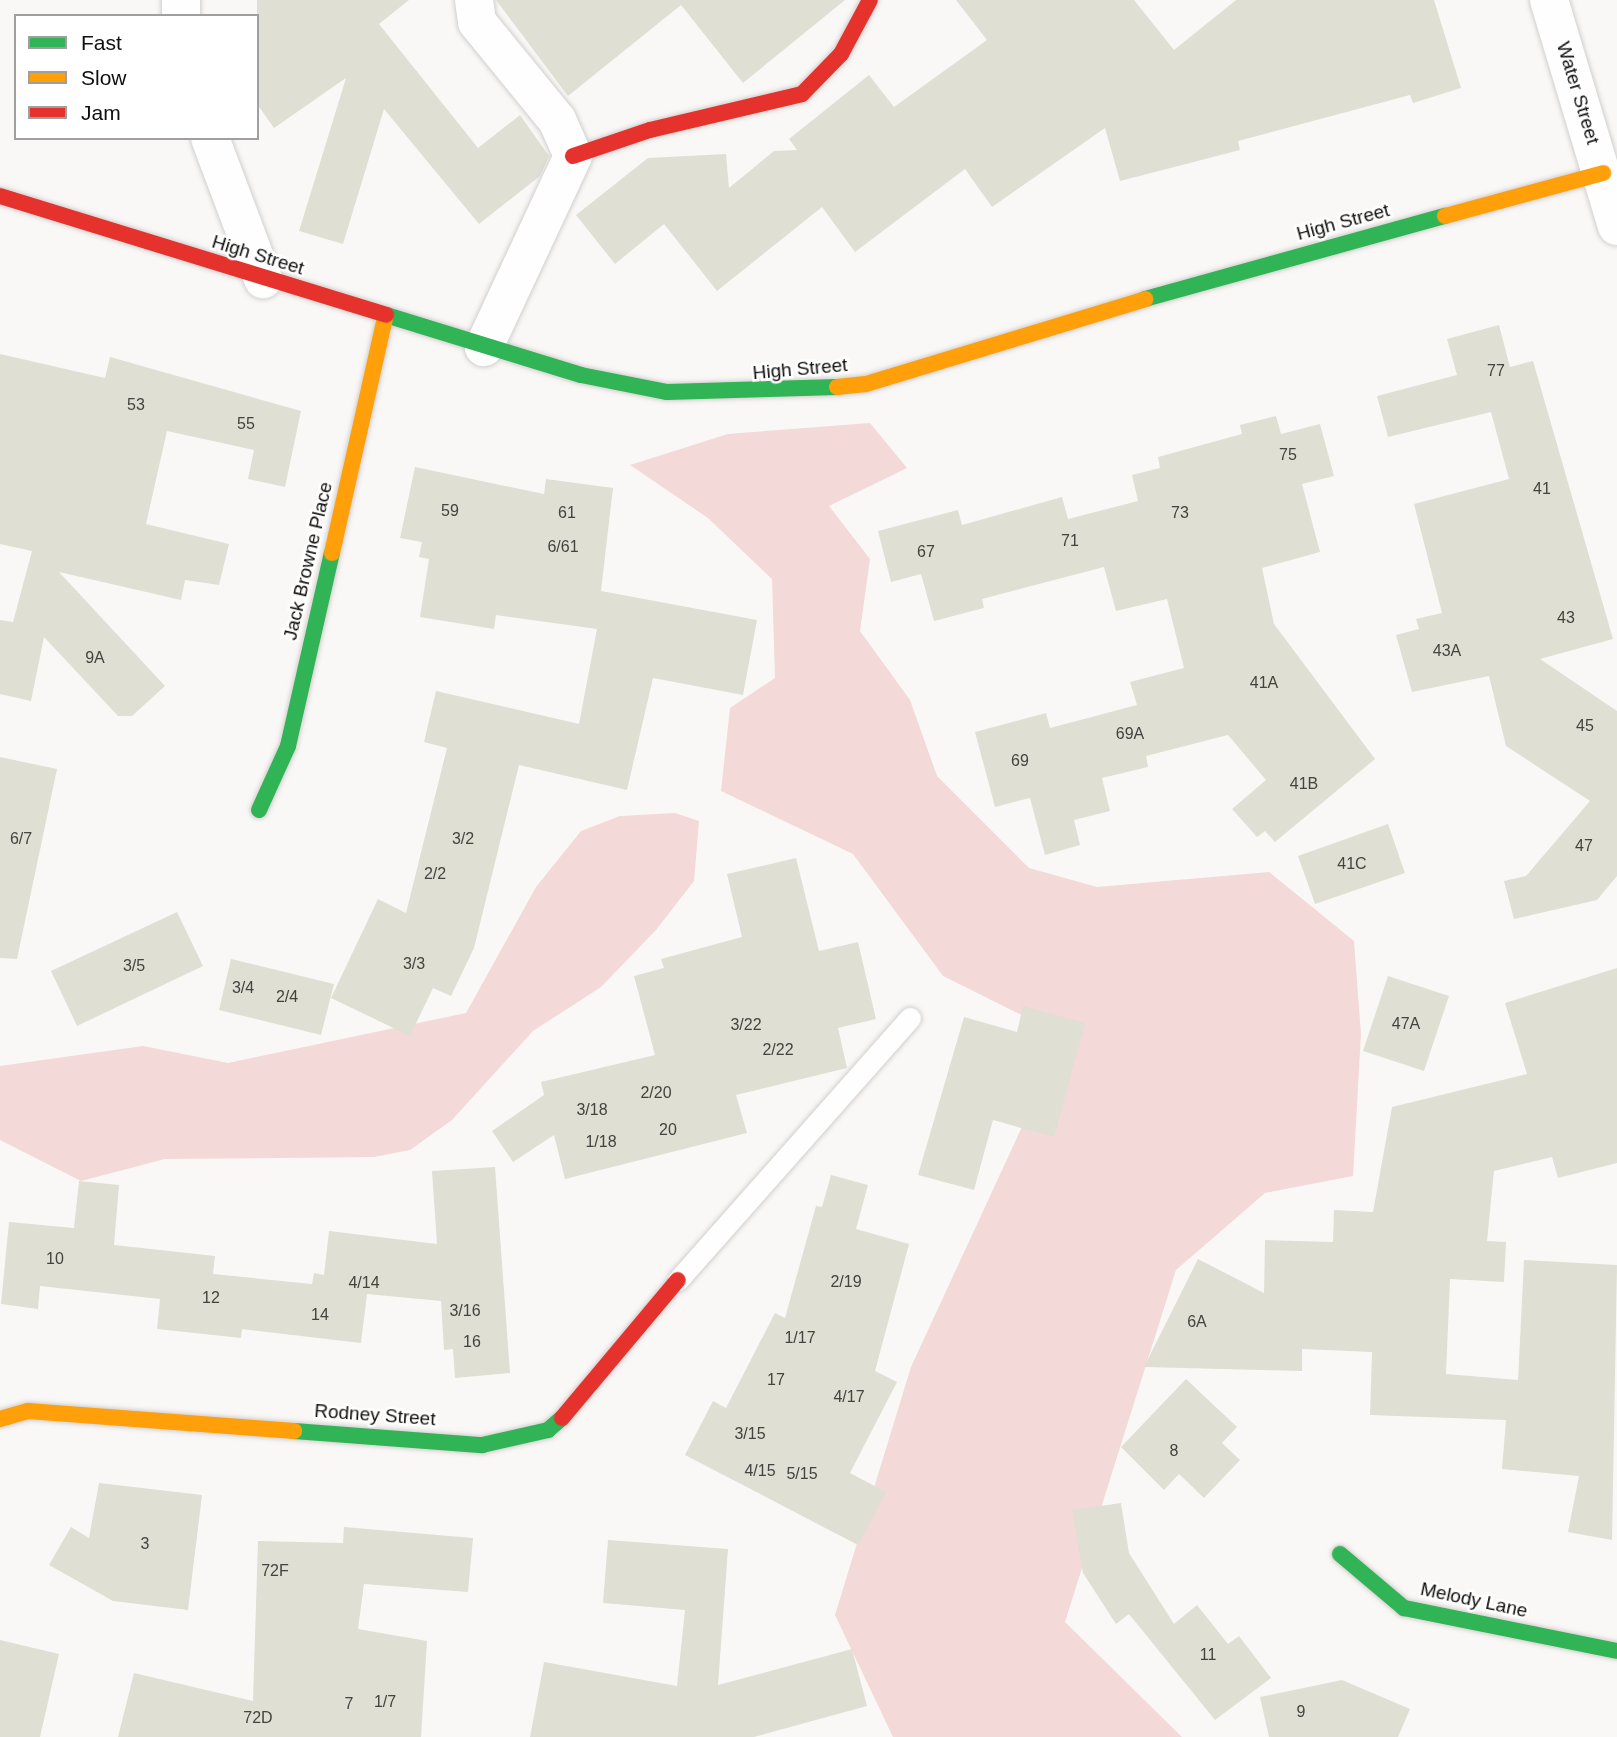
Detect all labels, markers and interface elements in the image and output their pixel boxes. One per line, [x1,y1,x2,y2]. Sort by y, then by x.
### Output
legend [14,14,259,140]
text: Fast [81,31,122,54]
street label: Water Street [1552,39,1604,147]
text: Slow [81,66,127,89]
text: Jam [81,101,121,124]
street label: High Street [1294,199,1392,245]
street label: High Street [209,230,307,280]
street label: High Street [752,354,848,384]
house number: 77 [1487,361,1505,381]
house number: 53 [127,395,145,415]
house number: 55 [237,414,255,434]
house number: 75 [1279,445,1297,465]
house number: 41 [1533,479,1551,499]
street label: Jack Browne Place [279,480,337,642]
house number: 59 [441,501,459,521]
house number: 61 [558,503,576,523]
house number: 73 [1171,503,1189,523]
house number: 71 [1061,531,1079,551]
house number: 6/61 [547,537,579,557]
house number: 67 [917,542,935,562]
house number: 43 [1557,608,1575,628]
house number: 43A [1433,641,1461,661]
house number: 9A [85,648,105,668]
house number: 41A [1250,673,1278,693]
house number: 45 [1576,716,1594,736]
house number: 69A [1116,724,1144,744]
house number: 69 [1011,751,1029,771]
house number: 41B [1290,774,1318,794]
house number: 6/7 [10,829,32,849]
house number: 3/2 [452,829,474,849]
house number: 47 [1575,836,1593,856]
house number: 41C [1337,854,1367,874]
house number: 2/2 [424,864,446,884]
house number: 3/3 [403,954,425,974]
house number: 3/5 [123,956,145,976]
house number: 3/4 [232,978,254,998]
house number: 2/4 [276,987,298,1007]
house number: 47A [1392,1014,1420,1034]
house number: 3/22 [730,1015,762,1035]
house number: 2/22 [762,1040,794,1060]
house number: 2/20 [640,1083,672,1103]
house number: 3/18 [576,1100,608,1120]
house number: 20 [659,1120,677,1140]
house number: 1/18 [585,1132,617,1152]
house number: 10 [46,1249,64,1269]
house number: 2/19 [830,1272,862,1292]
house number: 4/14 [348,1273,380,1293]
house number: 12 [202,1288,220,1308]
house number: 3/16 [449,1301,481,1321]
house number: 14 [311,1305,329,1325]
house number: 6A [1187,1312,1207,1332]
house number: 1/17 [784,1328,816,1348]
house number: 16 [463,1332,481,1352]
house number: 17 [767,1370,785,1390]
house number: 4/17 [833,1387,865,1407]
street label: Rodney Street [314,1399,436,1431]
house number: 3/15 [734,1424,766,1444]
house number: 8 [1170,1441,1178,1461]
house number: 4/15 [744,1461,776,1481]
house number: 5/15 [786,1464,818,1484]
house number: 3 [141,1534,149,1554]
house number: 72F [261,1561,289,1581]
street label: Melody Lane [1418,1578,1530,1622]
house number: 11 [1200,1645,1216,1665]
house number: 1/7 [374,1692,396,1712]
house number: 7 [345,1694,353,1714]
house number: 9 [1297,1702,1305,1722]
house number: 72D [243,1708,273,1728]

